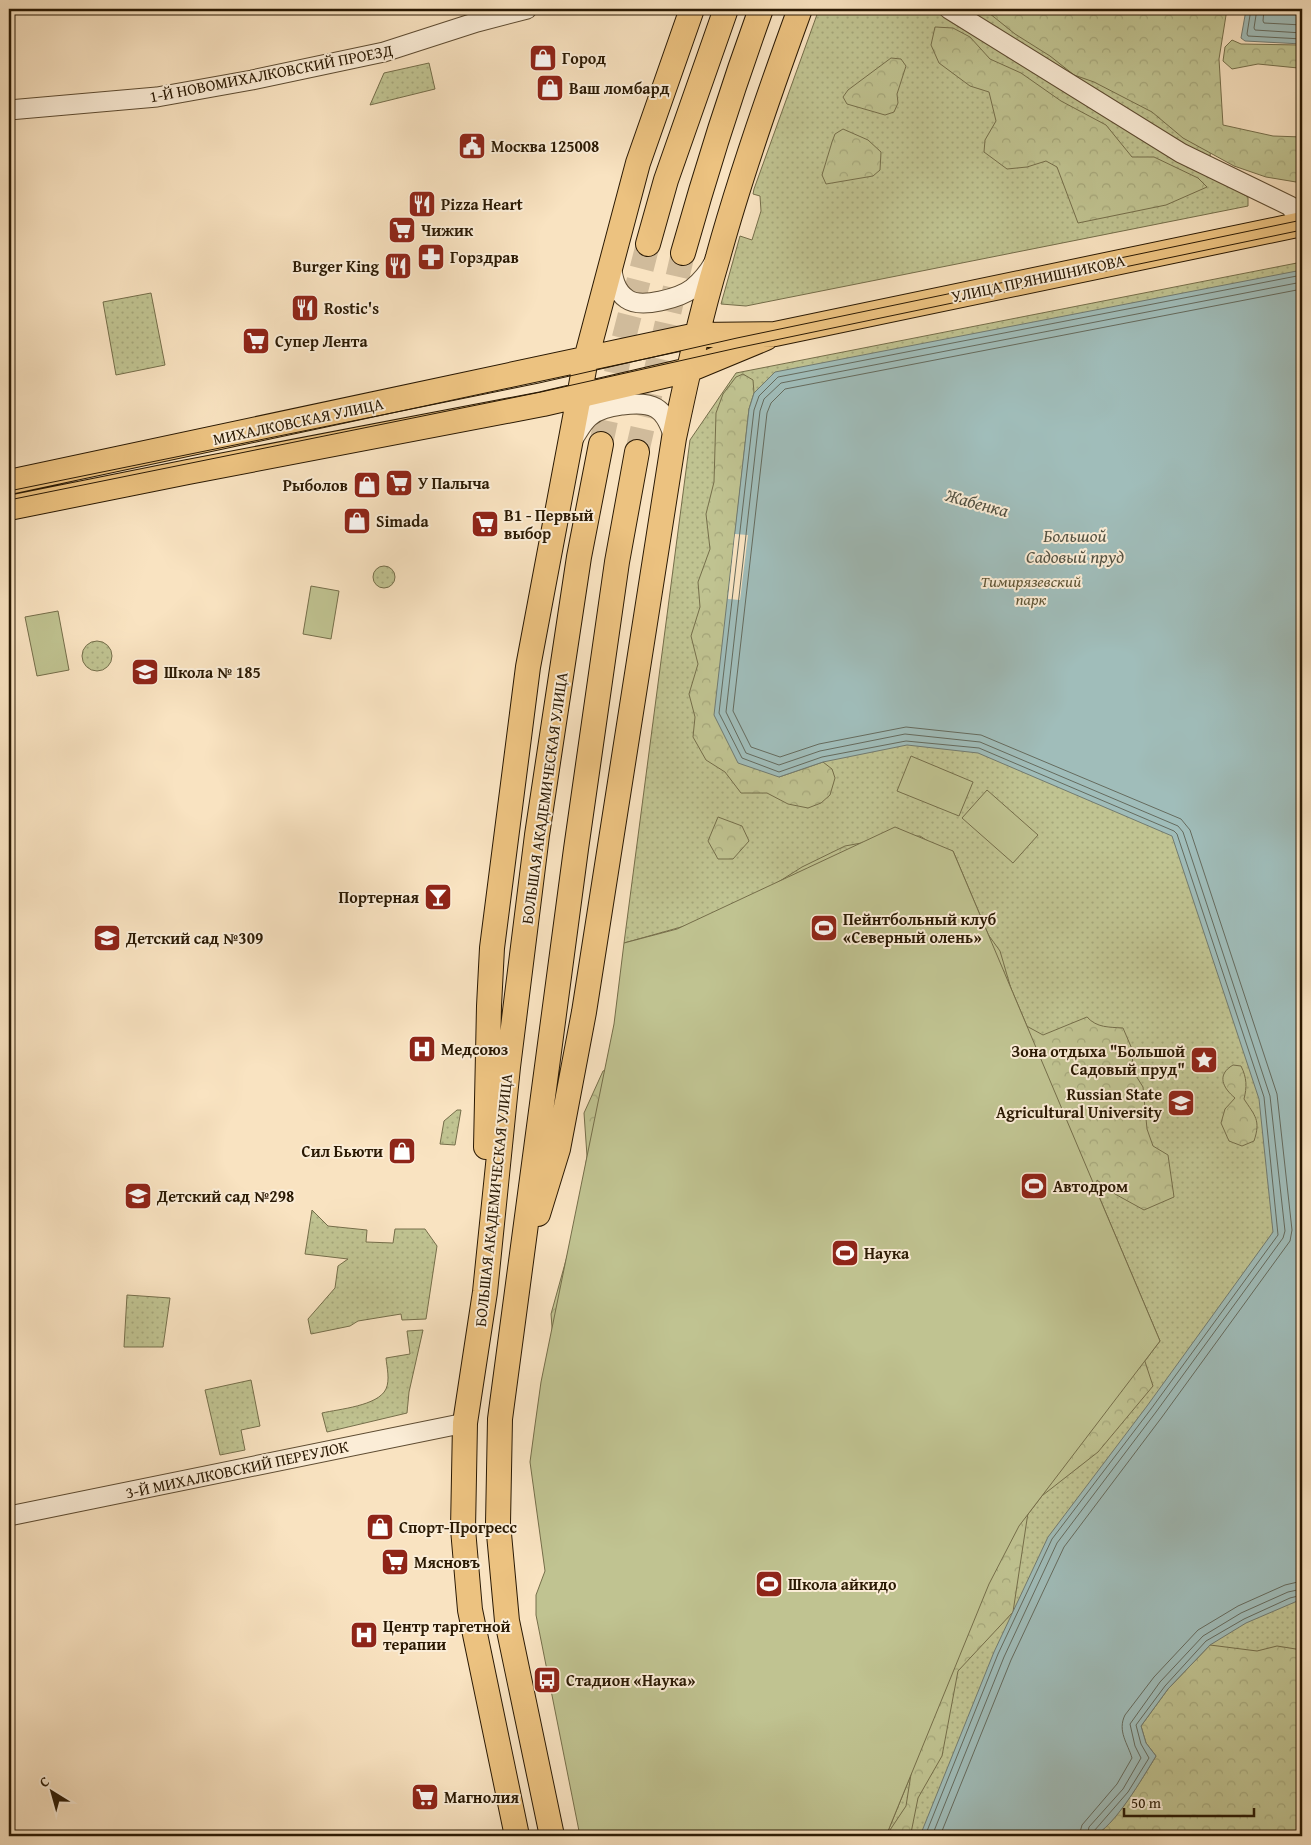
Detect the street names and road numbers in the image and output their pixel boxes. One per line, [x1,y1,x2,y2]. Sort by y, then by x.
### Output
street label: 1-Й НОВОМИХАЛКОВСКИЙ ПРОЕЗД [147,38,395,108]
street label: УЛИЦА ПРЯНИШНИКОВА [949,248,1127,308]
street label: МИХАЛКОВСКАЯ УЛИЦА [211,391,386,451]
street label: БОЛЬШАЯ АКАДЕМИЧЕСКАЯ УЛИЦА [514,670,574,926]
street label: БОЛЬШАЯ АКАДЕМИЧЕСКАЯ УЛИЦА [468,1072,518,1328]
street label: 3-Й МИХАЛКОВСКИЙ ПЕРЕУЛОК [123,1434,351,1504]

